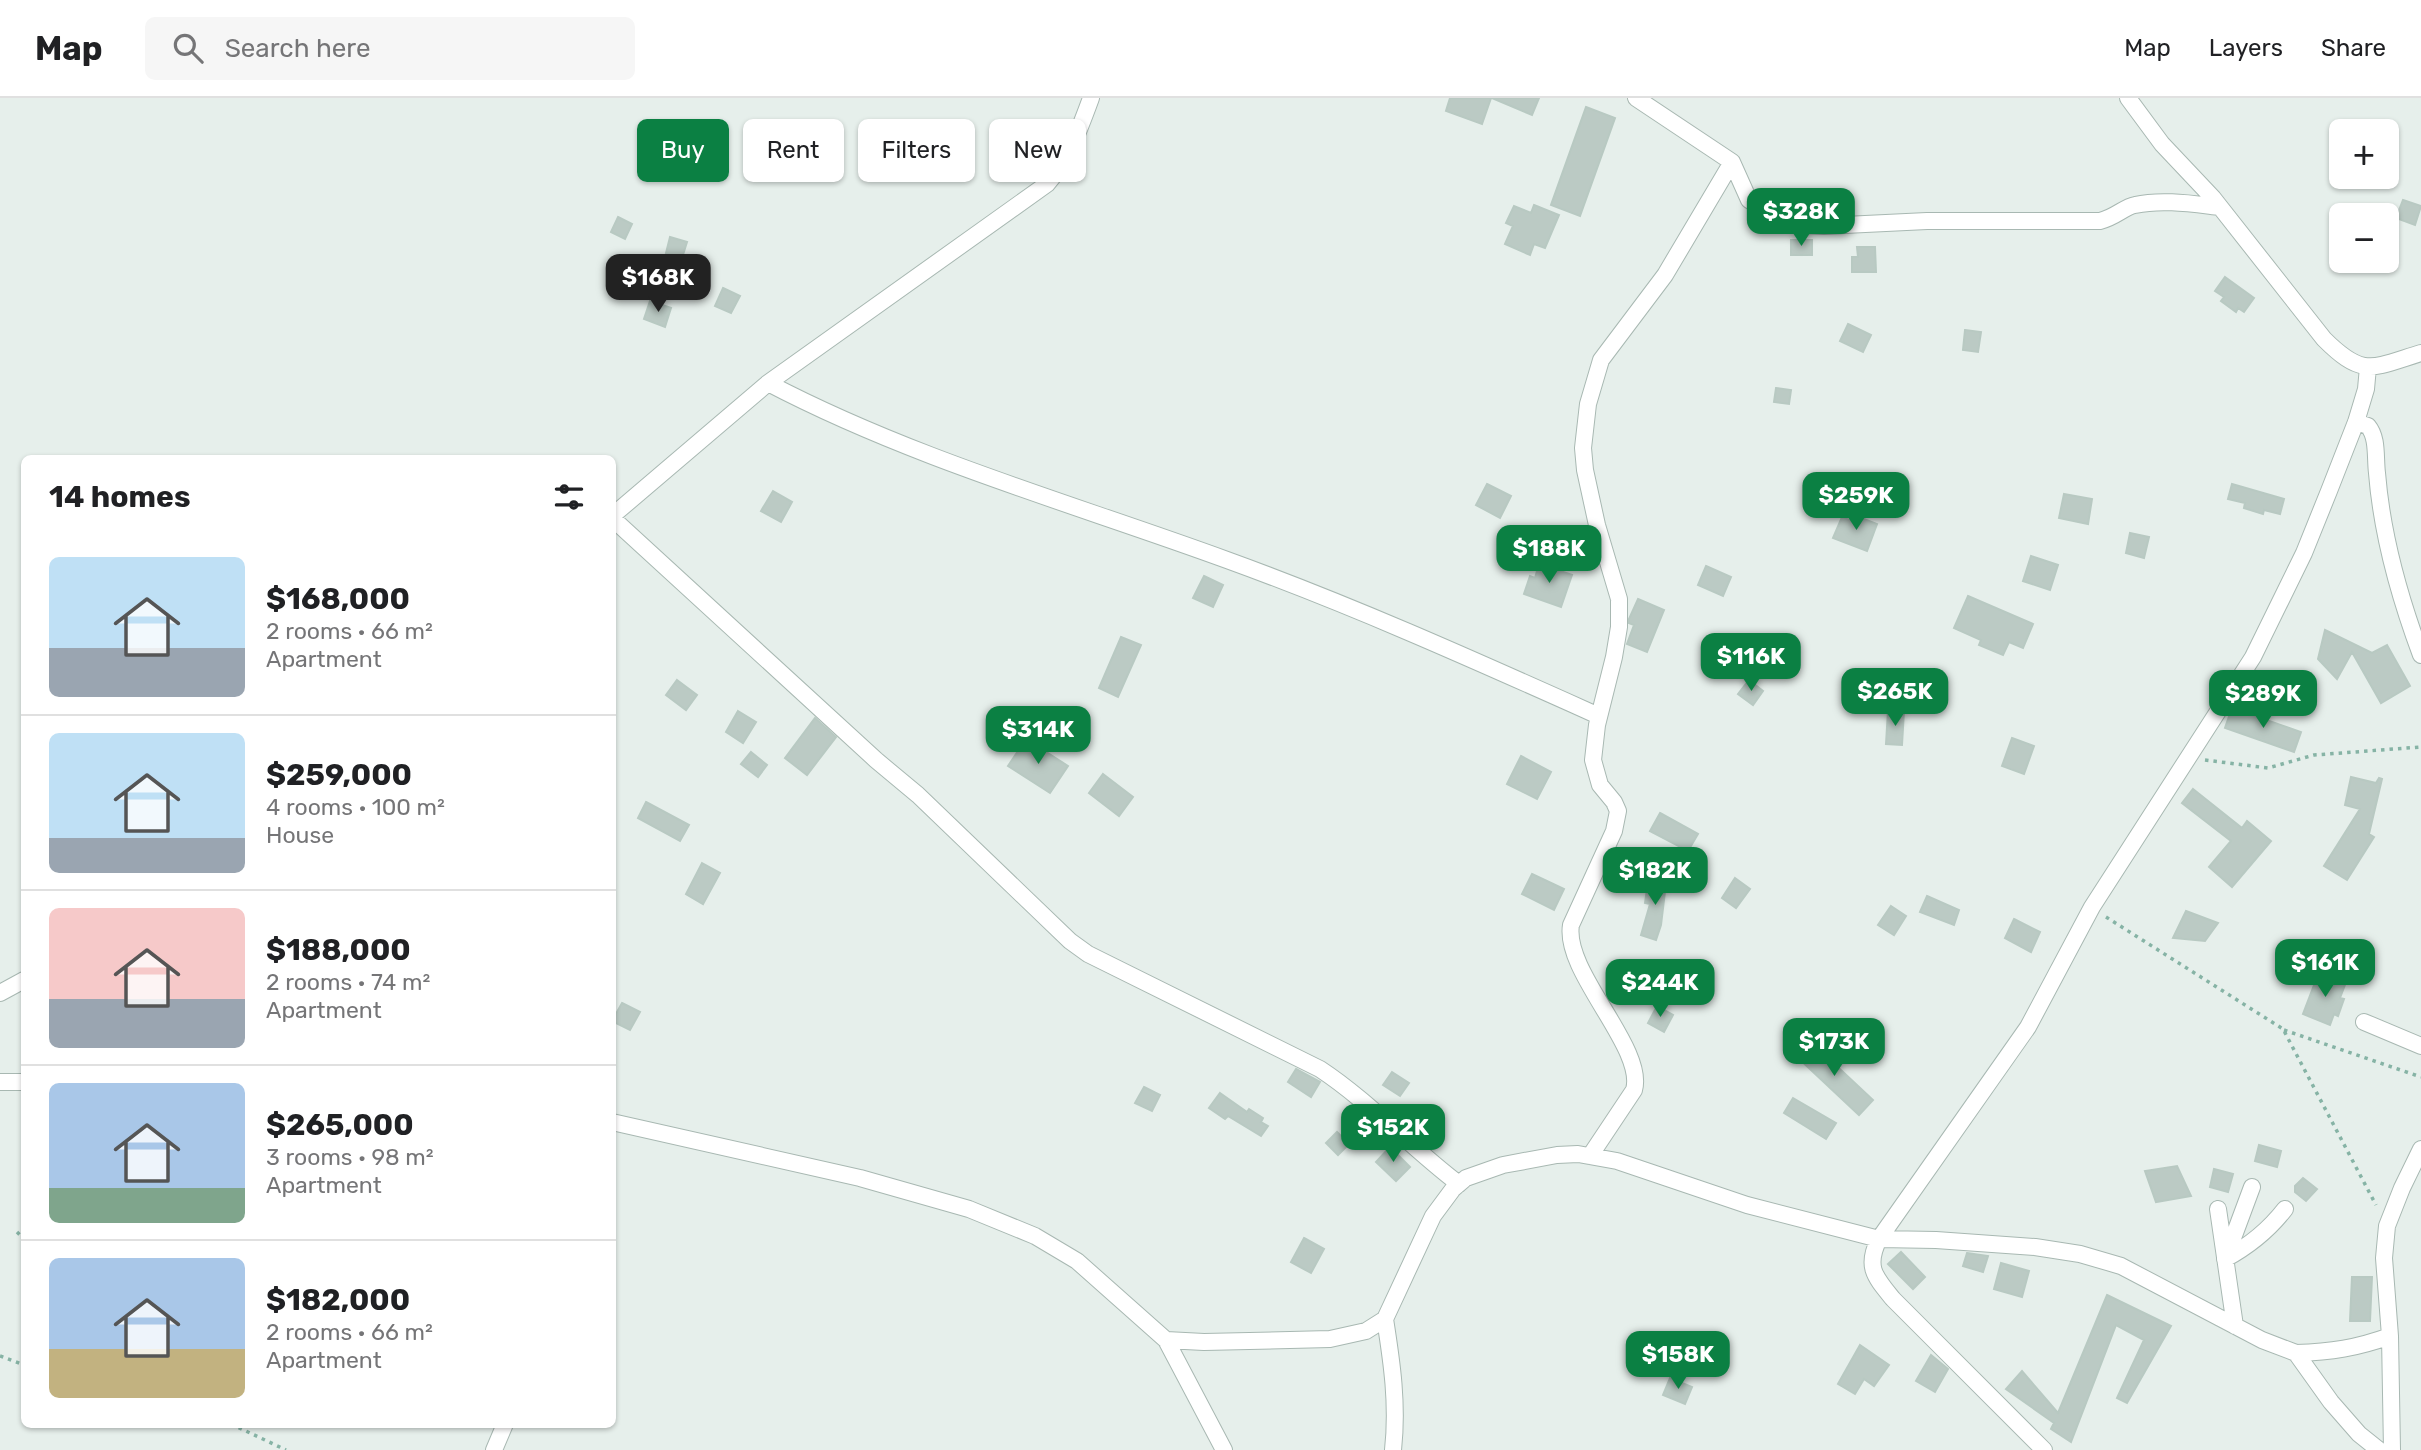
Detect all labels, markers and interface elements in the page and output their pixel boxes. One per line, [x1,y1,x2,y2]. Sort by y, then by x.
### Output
search box [145,17,635,80]
text: Map [35,29,103,68]
icon: search [169,29,207,67]
text: Search here [225,33,370,64]
text: Map [2124,34,2171,62]
text: Layers [2209,34,2283,62]
text: Share [2321,34,2386,62]
chip: Buy [637,119,729,182]
chip: Rent [743,119,844,182]
chip: Filters [858,119,975,182]
chip: New [989,119,1086,182]
map controls [2329,119,2399,273]
button: + [2329,119,2399,189]
pin: $328K [1752,188,1850,248]
text: $328K [1763,197,1839,225]
button: − [2329,203,2399,273]
pin: $168K [609,254,707,314]
text: $168K [622,263,694,291]
pin: $259K [1807,472,1905,532]
icon: filters [550,478,588,516]
text: 14 homes [49,479,191,515]
text: $259K [1818,481,1894,509]
pin: $188K [1500,526,1598,585]
text: $188K [1512,534,1586,562]
text: $168,000 [266,581,410,617]
icon: home [105,585,189,669]
text: 2 rooms · 66 m² [266,617,433,645]
pin: $116K [1702,634,1800,693]
text: $116K [1717,642,1785,670]
text: Apartment [266,645,382,673]
pin: $265K [1846,668,1944,728]
pin: $289K [2214,670,2312,730]
text: $265K [1857,677,1933,705]
text: $289K [2225,679,2301,707]
pin: $314K [989,706,1087,766]
text: $314K [1002,715,1074,743]
text: $259,000 [266,757,412,793]
icon: home [105,761,189,845]
text: 4 rooms · 100 m² [266,793,445,821]
text: House [266,821,334,849]
pin: $182K [1606,848,1704,907]
text: $182K [1619,856,1691,884]
text: $188,000 [266,932,411,968]
icon: home [105,936,189,1020]
pin: $161K [2276,940,2374,999]
text: $161K [2291,948,2359,976]
pin: $244K [1611,960,1709,1019]
text: 2 rooms · 74 m² [266,968,430,996]
text: $244K [1622,968,1698,996]
text: Apartment [266,996,382,1024]
pin: $173K [1785,1018,1883,1078]
text: $173K [1799,1027,1869,1055]
pin: $152K [1344,1104,1442,1164]
text: $265,000 [266,1107,414,1143]
icon: home [105,1111,189,1195]
text: $152K [1357,1113,1429,1141]
text: 3 rooms · 98 m² [266,1143,434,1171]
text: Apartment [266,1171,382,1199]
text: $182,000 [266,1282,410,1318]
icon: home [105,1286,189,1370]
text: 2 rooms · 66 m² [266,1318,433,1346]
pin: $158K [1629,1332,1727,1391]
text: $158K [1642,1340,1714,1368]
text: Apartment [266,1346,382,1374]

